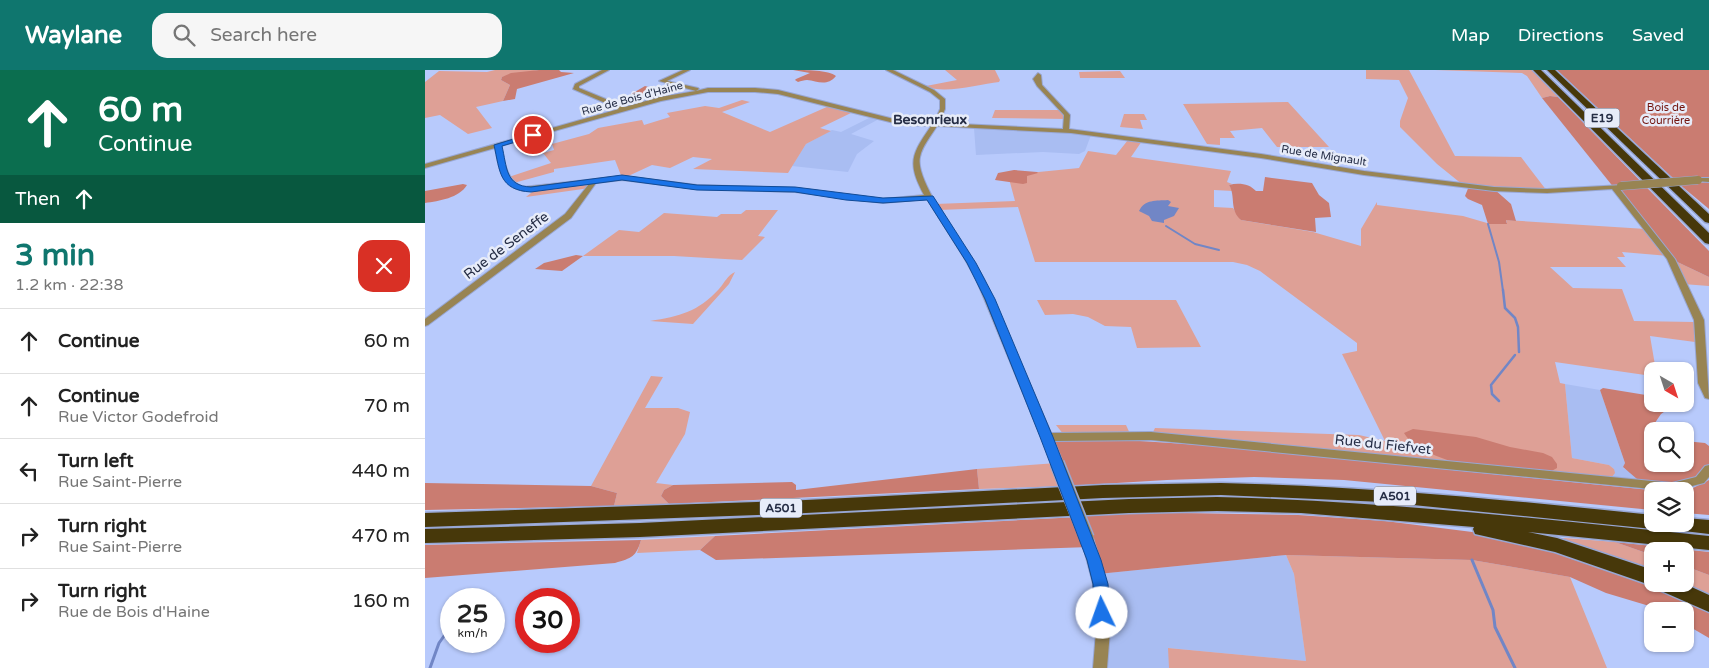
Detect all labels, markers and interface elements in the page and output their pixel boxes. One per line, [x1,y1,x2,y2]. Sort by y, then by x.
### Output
search box [152,13,502,58]
text: Waylane [25,21,122,50]
icon: search [170,21,198,49]
text: Search here [210,24,317,46]
text: Map [1451,24,1490,46]
text: Directions [1518,24,1604,46]
text: Saved [1632,24,1684,46]
street label: Rue de Bois d'Haine [580,79,684,118]
text: 60 m [98,89,183,131]
icon: ahead [15,90,80,155]
park label: Bois de Courrière [1642,101,1690,127]
road number: E19 [1585,108,1619,128]
district label: Besonrieux [893,111,967,128]
pin [512,114,554,156]
icon: arrive [519,121,547,149]
text: Continue [98,131,193,157]
street label: Rue de Mignault [1280,142,1368,169]
icon: ahead [70,185,98,213]
text: Then [15,188,60,210]
street label: Rue de Seneffe [461,208,552,283]
text: 3 min [15,237,95,274]
button: close [358,240,410,292]
text: 1.2 km · 22:38 [15,275,124,295]
icon: ahead [15,327,43,355]
text: Continue [58,330,140,352]
text: 60 m [364,330,410,352]
north arrow [1644,362,1694,412]
map controls [1644,362,1694,652]
text: Continue [58,385,140,407]
icon: ahead [15,392,43,420]
text: 70 m [364,395,410,417]
text: Rue Victor Godefroid [58,407,219,427]
button: search [1644,422,1694,472]
street label: Rue du Fiefvet [1334,431,1433,458]
text: Turn left [58,450,134,472]
icon: left [15,457,43,485]
text: 440 m [352,460,410,482]
text: Rue Saint-Pierre [58,472,182,492]
button: layers [1644,482,1694,532]
road number: A501 [1374,486,1416,506]
road number: A501 [760,498,802,518]
text: Turn right [58,515,146,537]
icon: right [15,522,43,550]
text: 470 m [352,525,410,547]
text: Rue Saint-Pierre [58,537,182,557]
button: + [1644,542,1694,592]
text: Turn right [58,580,146,602]
position arrow [1075,586,1127,638]
icon: right [15,587,43,615]
speed limit sign: 30 [515,588,580,653]
text: 160 m [352,590,410,612]
text: 25 [457,599,488,629]
text: Rue de Bois d'Haine [58,602,210,622]
button: − [1644,602,1694,652]
text: km/h [457,626,488,640]

